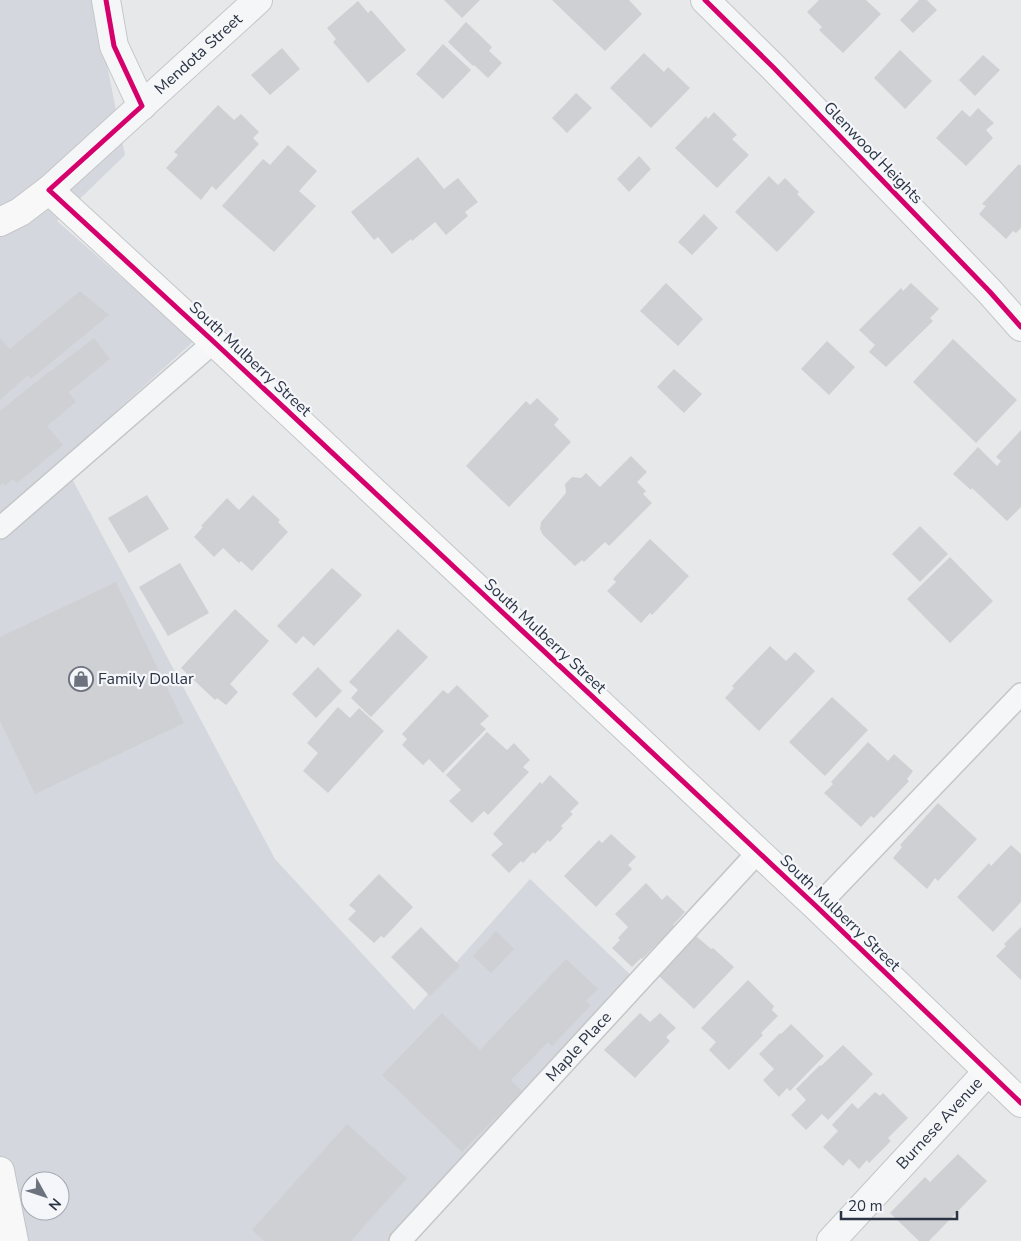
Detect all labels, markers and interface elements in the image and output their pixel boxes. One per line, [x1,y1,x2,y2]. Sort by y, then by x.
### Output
street label: Mendota Street [150,8,247,100]
street label: Glenwood Heights [818,97,928,209]
street label: South Mulberry Street [184,297,316,422]
street label: South Mulberry Street [479,574,611,699]
shop icon: Family Dollar [68,666,94,692]
place label: Family Dollar [98,668,194,690]
street label: South Mulberry Street [775,850,905,977]
street label: Maple Place [541,1007,617,1087]
street label: Burnese Avenue [891,1073,988,1174]
north arrow [20,1171,70,1221]
scale bar [841,1188,957,1220]
text: N [44,1194,65,1214]
text: 20 m [848,1196,883,1216]

